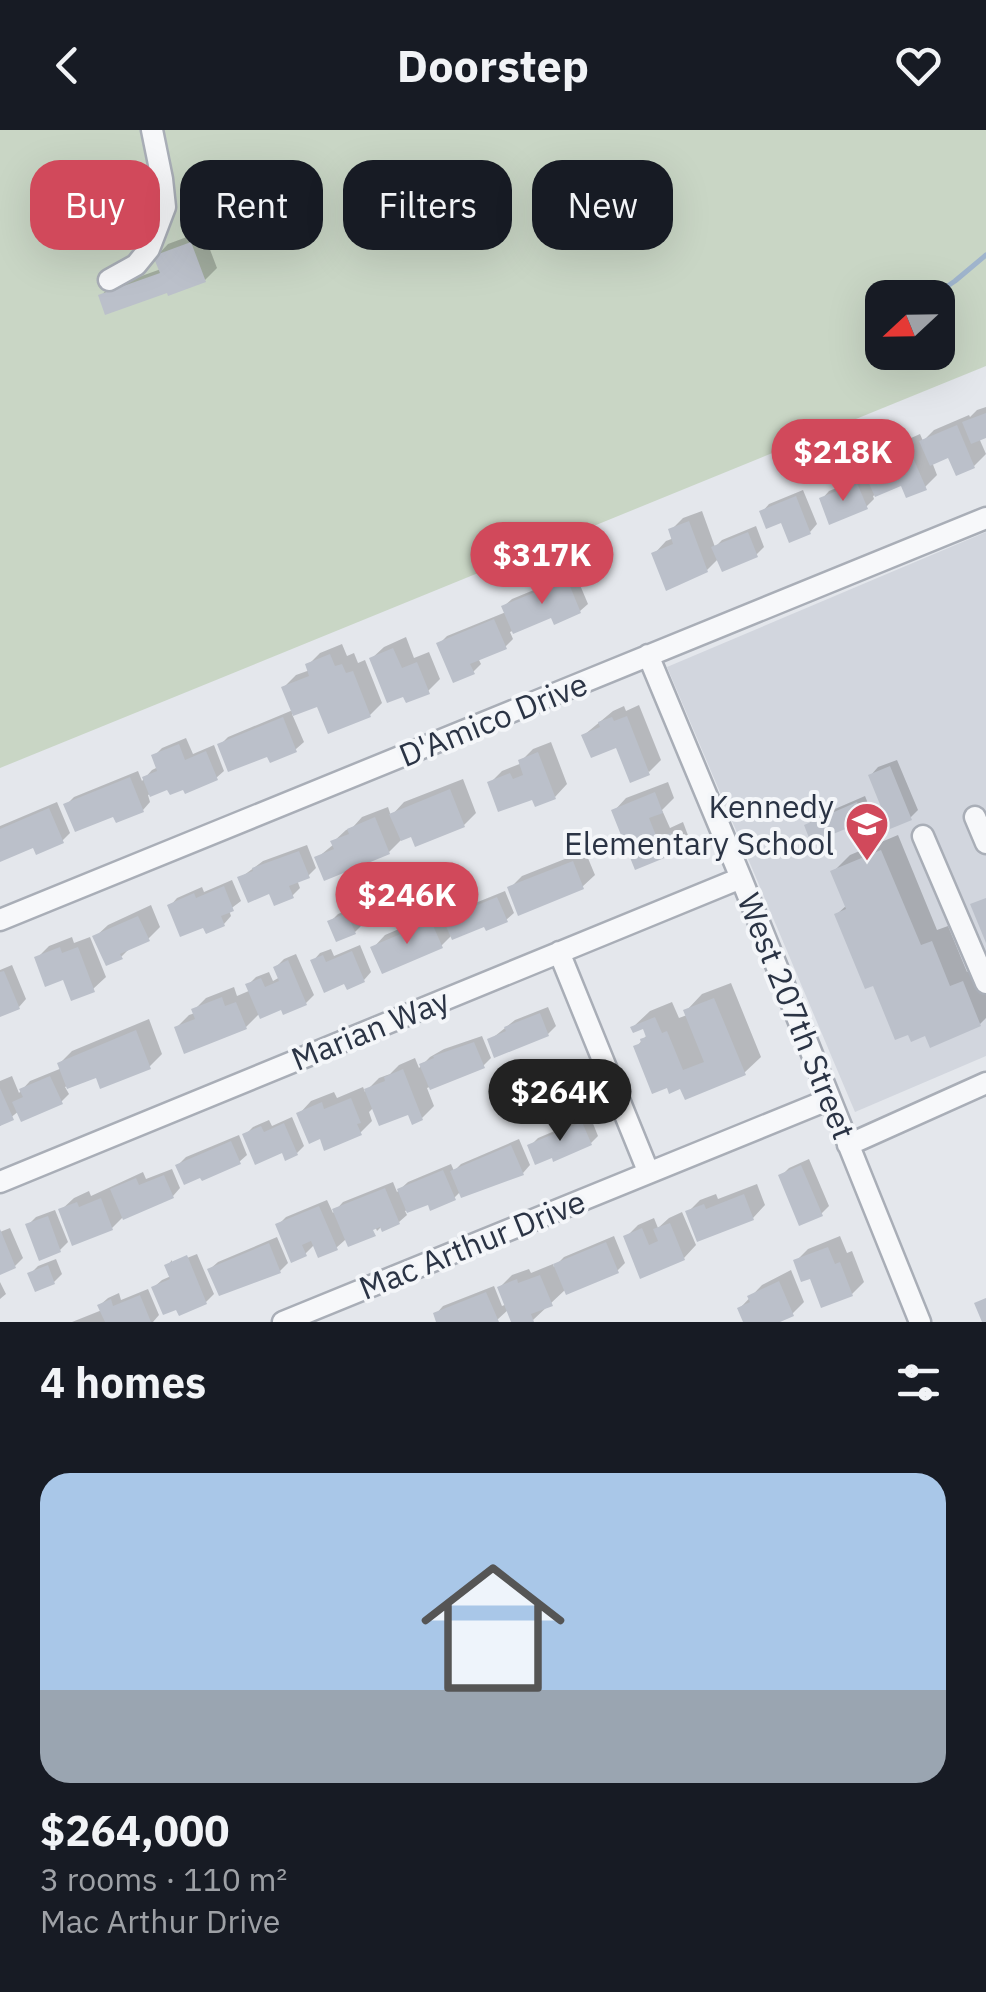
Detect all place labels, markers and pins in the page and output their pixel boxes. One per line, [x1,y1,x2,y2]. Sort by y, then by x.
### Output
pin: $218K [773,419,913,504]
pin: $317K [472,522,612,607]
place label: Kennedy Elementary School [564,785,834,864]
school or university icon: Kennedy Elementary School [844,801,890,862]
pin: $246K [337,862,477,947]
pin: $264K [490,1059,630,1144]

